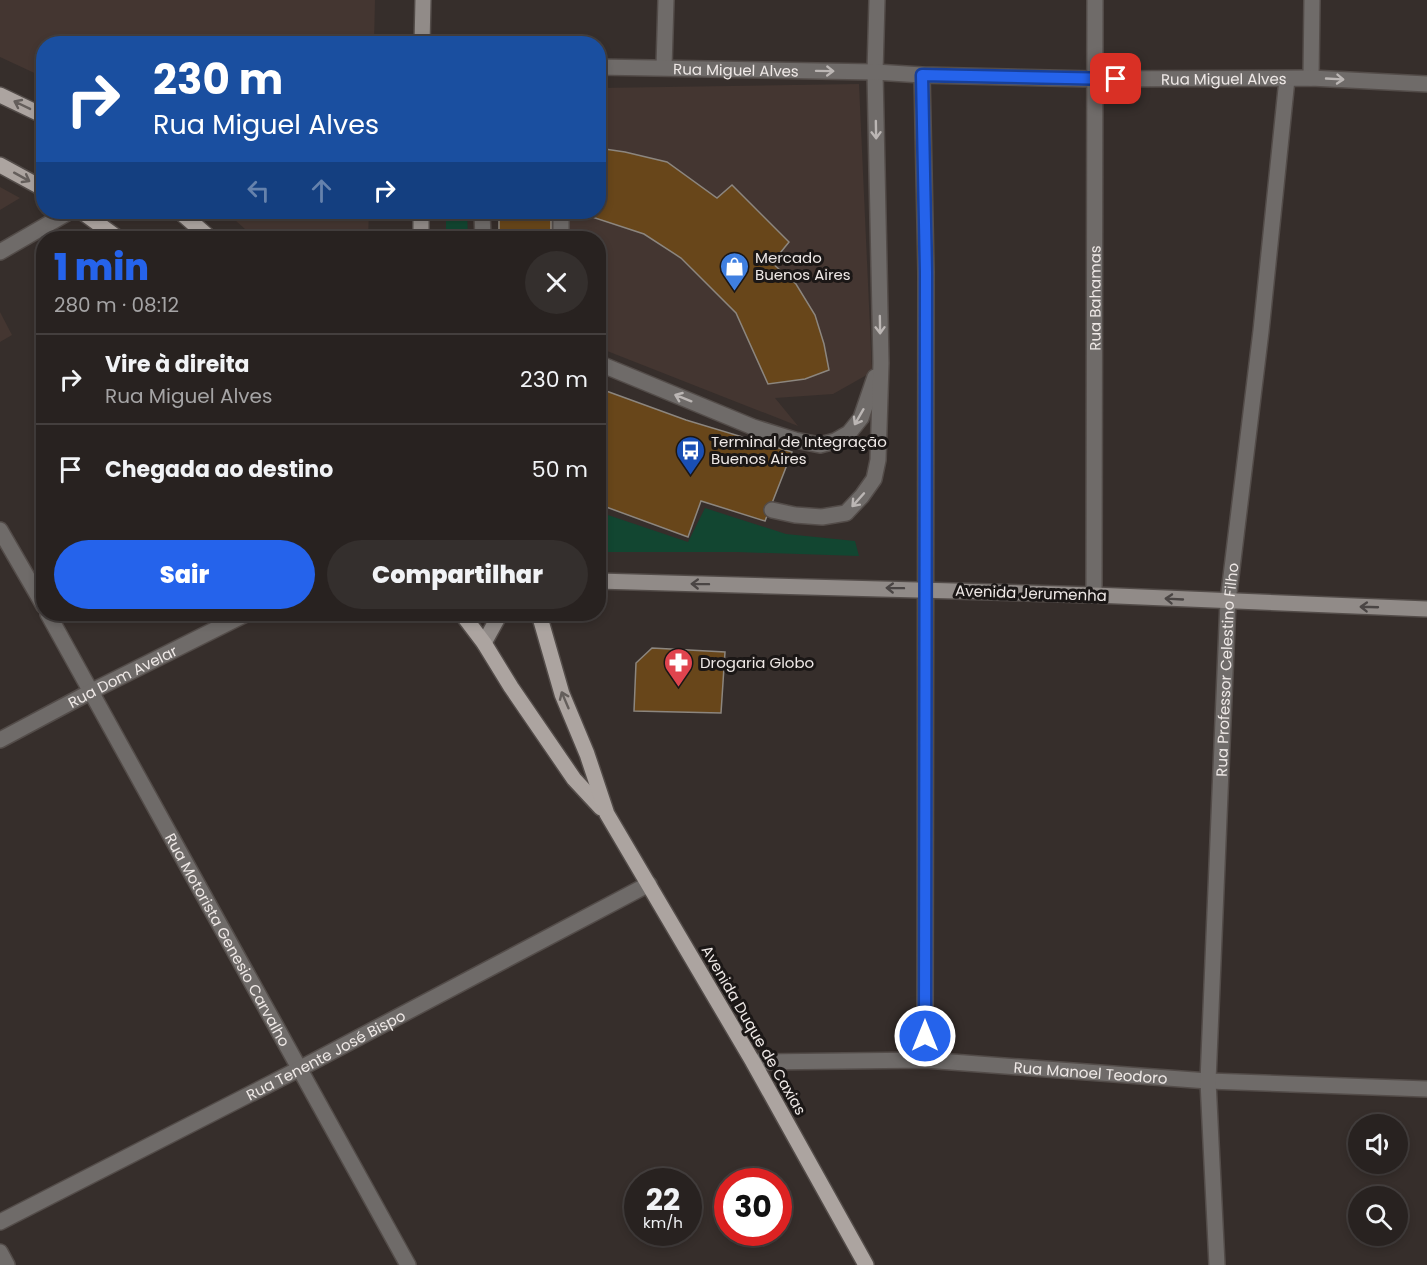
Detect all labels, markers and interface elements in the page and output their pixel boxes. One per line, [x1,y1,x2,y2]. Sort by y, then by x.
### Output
text: 230 m [153,50,283,109]
pin [1090,53,1141,104]
street label: Rua Miguel Alves [673,58,799,81]
icon: right [54,60,132,138]
icon: arrive [1099,62,1132,95]
one-way arrow [814,65,834,77]
street label: Rua Miguel Alves [1161,68,1287,89]
one-way arrow [1324,74,1344,85]
one-way arrow [13,99,31,111]
text: Rua Miguel Alves [153,106,379,143]
one-way arrow [870,120,882,140]
one-way arrow [13,171,30,183]
icon: left [242,174,275,207]
icon: ahead [305,174,338,207]
icon: right [368,174,401,207]
text: 1 min [54,242,149,293]
street label: Rua Bahamas [1084,245,1105,351]
place label: Mercado Buenos Aires [755,247,851,285]
shop icon: Mercado Buenos Aires [718,250,750,292]
button: close [525,251,588,314]
text: 280 m · 08:12 [54,291,179,319]
one-way arrow [874,315,886,335]
text: Vire à direita [105,349,250,380]
icon: right [54,363,87,396]
text: 230 m [520,364,588,395]
text: Rua Miguel Alves [105,382,272,410]
one-way arrow [674,392,693,403]
one-way arrow [853,408,865,425]
place label: Terminal de Integração Buenos Aires [711,431,887,469]
bus stop icon: Terminal de Integração Buenos Aires [674,434,706,476]
icon: arrive [54,453,87,486]
text: Chegada ao destino [105,454,333,485]
text: 50 m [532,454,588,485]
one-way arrow [851,492,865,507]
button: Sair [54,540,315,609]
button: Compartilhar [327,540,588,609]
street label: Rua Professor Celestino Filho [1210,561,1243,777]
one-way arrow [690,578,710,590]
street label: Avenida Jerumenha [955,580,1107,606]
one-way arrow [885,583,905,594]
one-way arrow [1164,593,1184,604]
one-way arrow [1359,601,1379,612]
street label: Rua Dom Avelar [64,640,181,713]
pharmacy icon: Drogaria Globo [663,646,695,688]
place label: Drogaria Globo [700,652,814,673]
one-way arrow [559,691,570,710]
street label: Rua Motorista Genesio Carvalho [160,829,296,1050]
street label: Avenida Duque de Caxias [697,941,811,1119]
street label: Rua Tenente José Bispo [242,1004,409,1105]
position arrow [893,1004,957,1068]
street label: Rua Manoel Teodoro [1013,1056,1168,1088]
map controls [1348,1114,1408,1246]
button: sound [1348,1114,1408,1174]
speed limit sign: 30 [714,1168,792,1246]
text: 22 [646,1178,680,1221]
button: search [1348,1186,1408,1246]
text: km/h [643,1212,683,1233]

